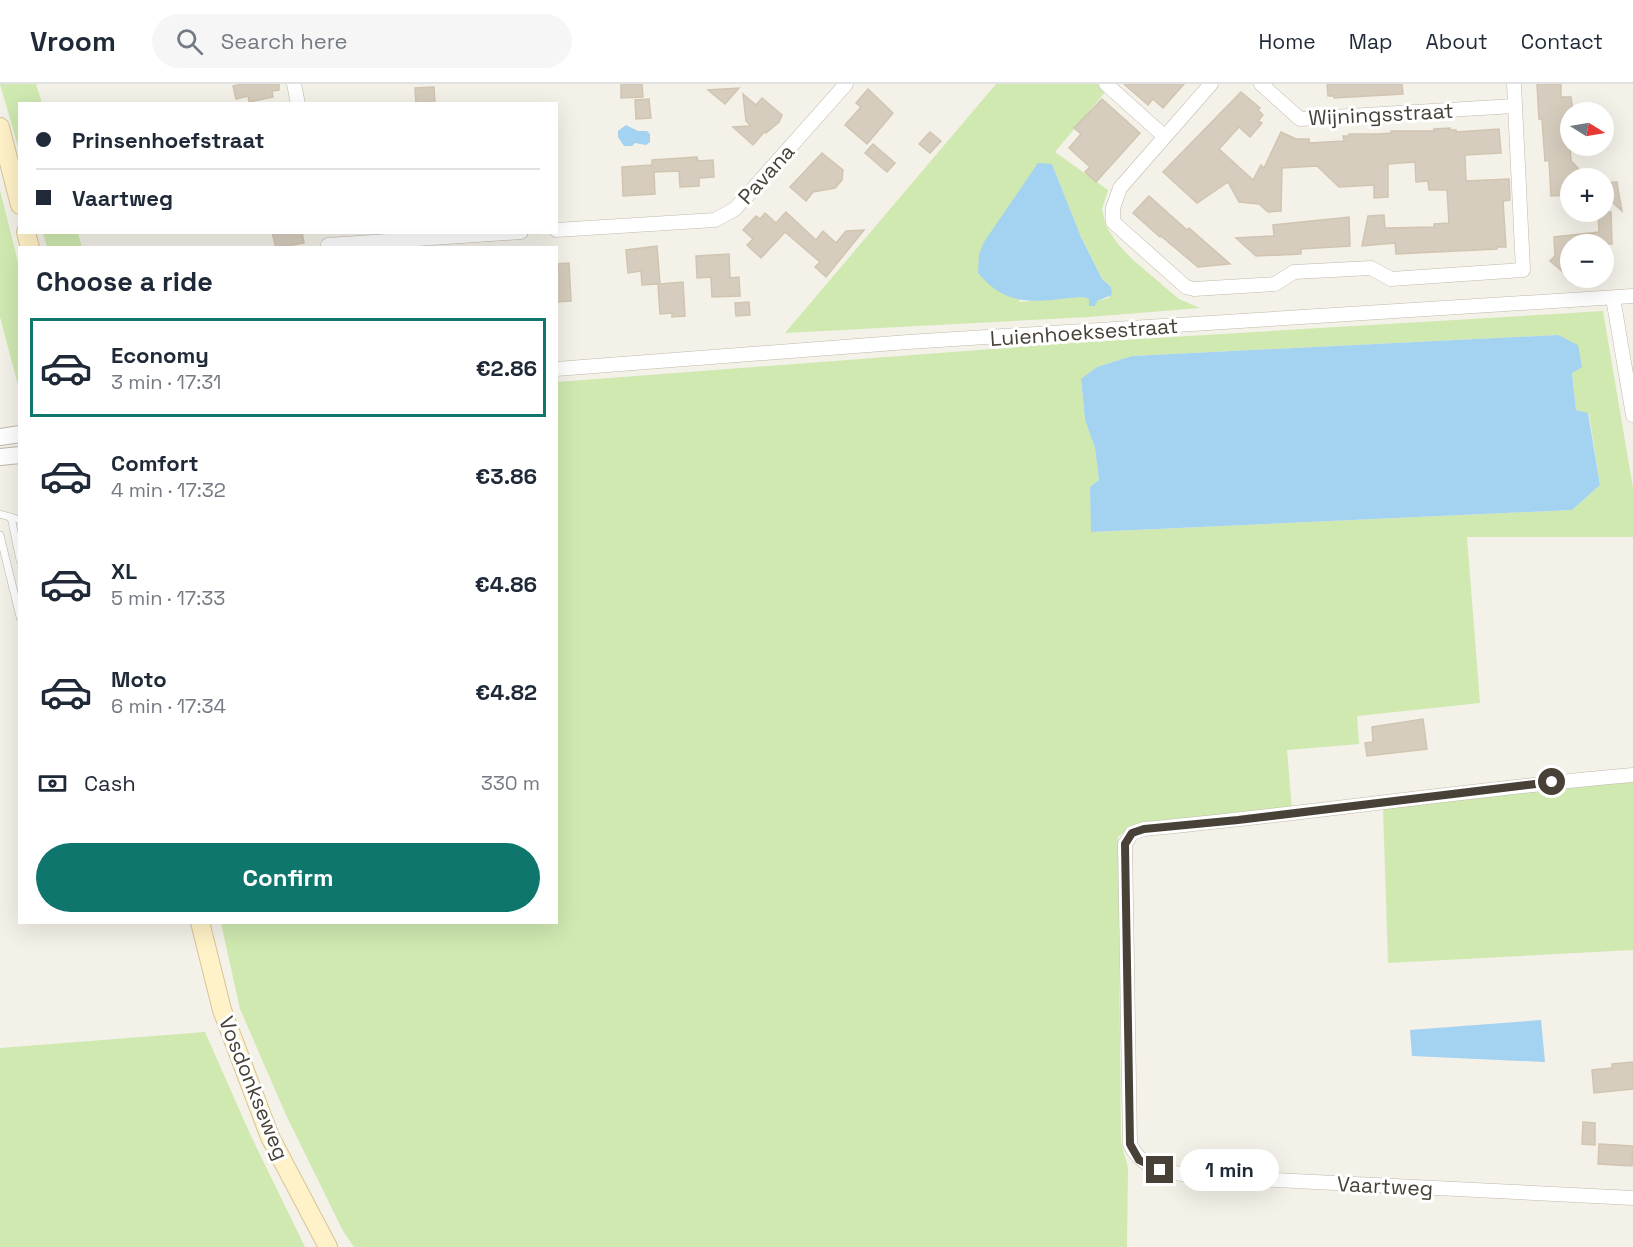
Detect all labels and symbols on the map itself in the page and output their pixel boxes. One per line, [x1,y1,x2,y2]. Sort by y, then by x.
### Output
street label: Wijningsstraat [1308,97,1454,131]
north arrow [1560,102,1614,156]
street label: Pavana [732,138,800,210]
street label: Luienhoeksestraat [989,312,1179,352]
route start [1538,768,1565,795]
street label: Vosdonkseweg [213,1012,295,1164]
callout: 1 min [1181,1149,1280,1191]
route end [1146,1156,1173,1183]
street label: Vaartweg [1336,1170,1434,1202]

